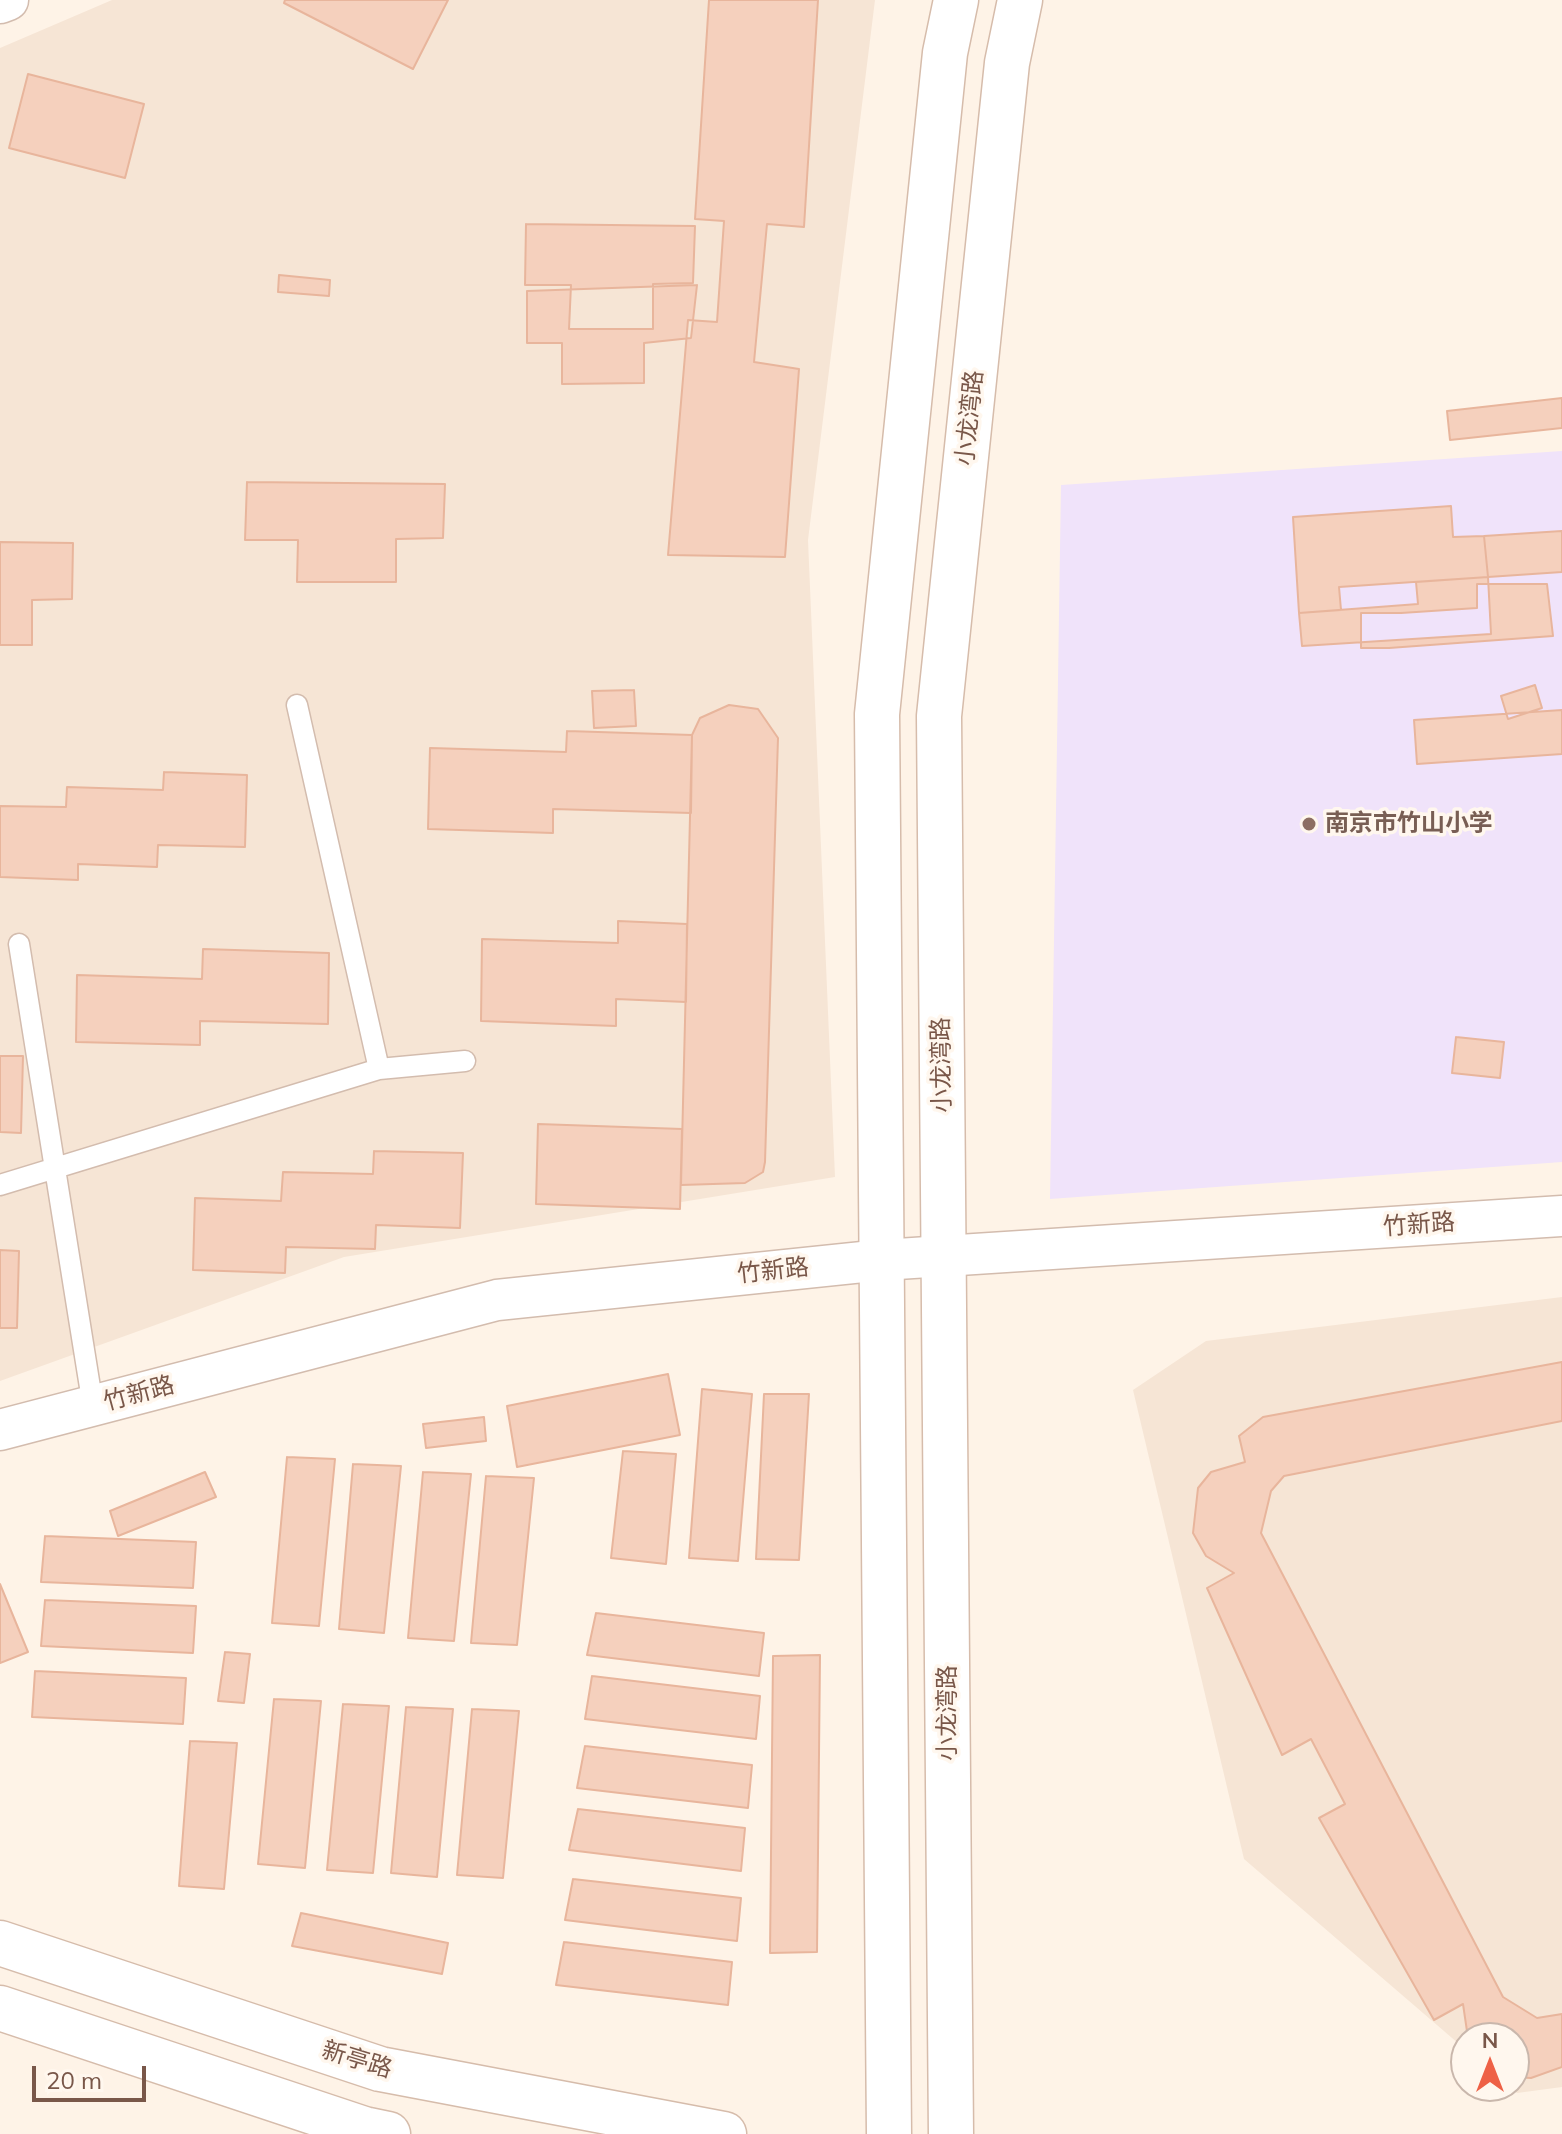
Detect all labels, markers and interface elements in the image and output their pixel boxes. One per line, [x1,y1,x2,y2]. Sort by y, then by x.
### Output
street label: 小龙湾路 [951,369,989,467]
place label: 南京市竹山小学 [1325,810,1493,838]
marker: 南京市竹山小学 [1300,815,1318,833]
street label: 小龙湾路 [927,1017,957,1113]
street label: 竹新路 [1382,1208,1456,1242]
street label: 竹新路 [736,1253,810,1289]
street label: 竹新路 [100,1371,178,1417]
street label: 小龙湾路 [934,1665,962,1761]
north arrow [1450,2022,1530,2102]
text: N [1482,2026,1498,2054]
street label: 新亭路 [318,2036,396,2084]
scale bar [36,2050,150,2100]
text: 20 m [46,2065,102,2095]

